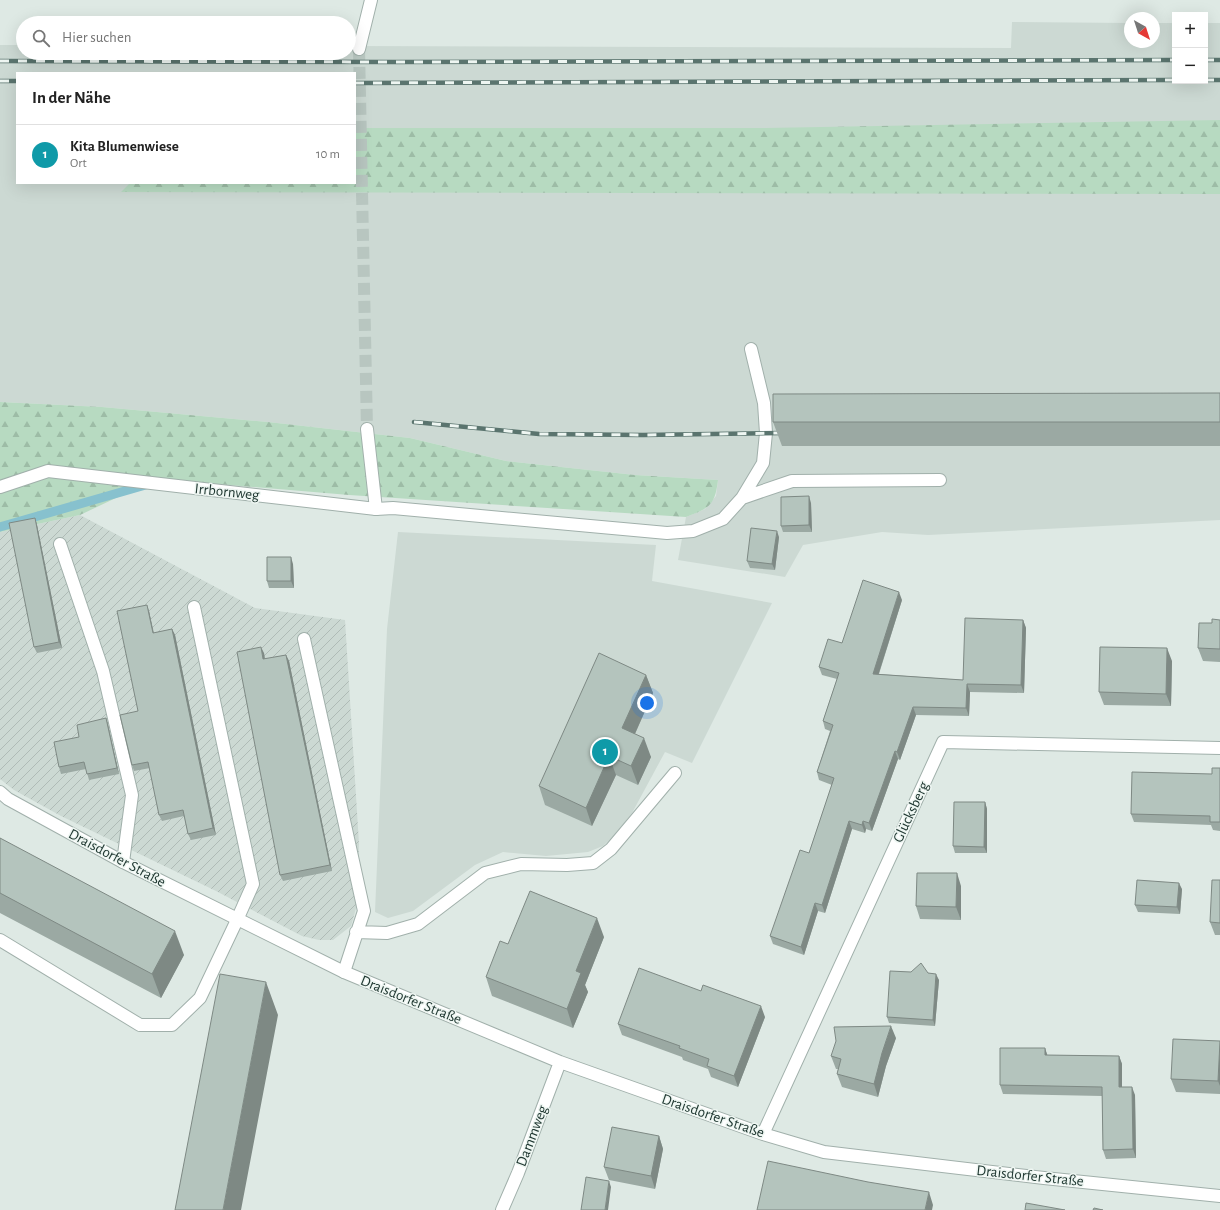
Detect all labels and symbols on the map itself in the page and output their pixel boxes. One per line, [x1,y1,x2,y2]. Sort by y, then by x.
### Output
north arrow [1124,12,1160,48]
street label: Irrbornweg [194,481,261,503]
your location [637,693,657,713]
pin: 1 [592,737,618,767]
street label: Glücksberg [890,779,932,845]
street label: Draisdorfer Straße [66,826,168,890]
street label: Draisdorfer Straße [358,973,464,1027]
street label: Draisdorfer Straße [660,1091,766,1141]
street label: Dammweg [514,1103,551,1169]
street label: Draisdorfer Straße [976,1163,1084,1189]

